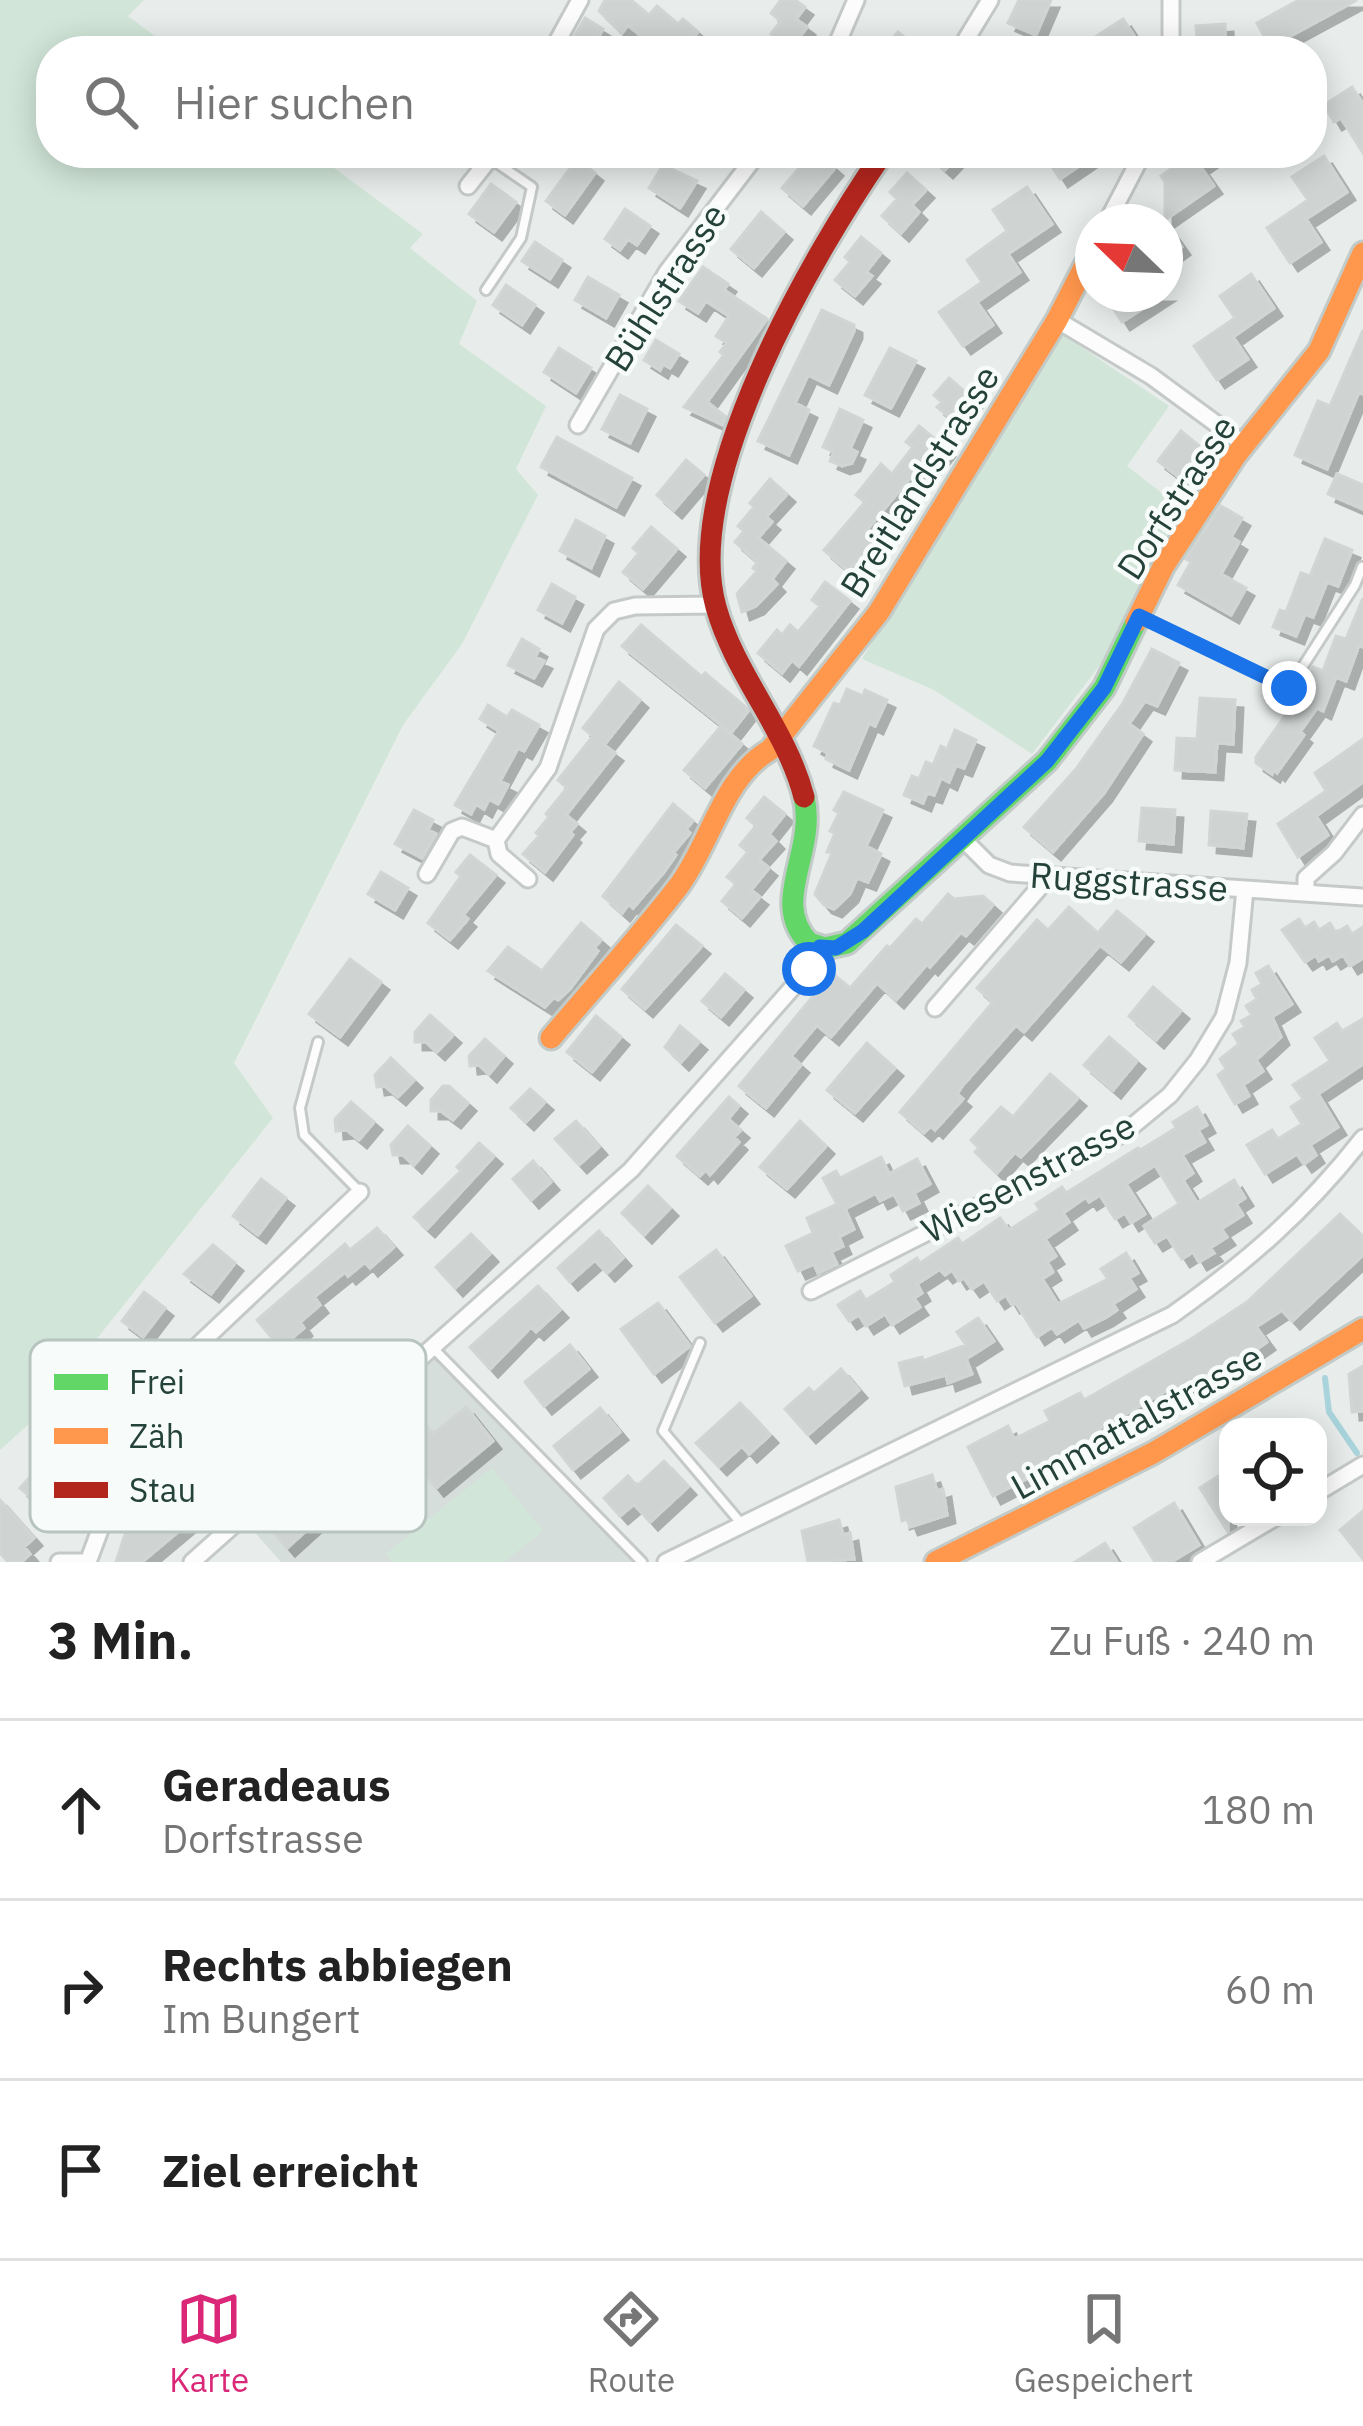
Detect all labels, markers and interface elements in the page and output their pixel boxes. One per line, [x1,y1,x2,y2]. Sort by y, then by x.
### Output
search box [36,36,1327,168]
icon: search [78,69,144,135]
text: Hier suchen [174,73,415,131]
street label: Bühlstrasse [593,194,737,380]
north arrow [1075,204,1183,312]
street label: Breitlandstrasse [829,356,1009,606]
street label: Dorfstrasse [1106,406,1246,588]
route end [1262,661,1316,715]
street label: Ruggstrasse [1028,851,1230,911]
route start [782,942,836,996]
street label: Wiesenstrasse [913,1101,1143,1253]
street label: Limmattalstrasse [1002,1333,1270,1509]
legend [30,1340,426,1532]
text: Frei [129,1360,185,1403]
text: Zäh [129,1414,185,1457]
map controls [1219,1418,1327,1526]
button: locate [1219,1418,1327,1526]
text: Stau [129,1468,196,1511]
text: 3 Min. [48,1607,193,1673]
text: Zu Fuß · 240 m [1049,1615,1315,1666]
text: Geradeaus [162,1755,391,1813]
icon: ahead [48,1777,114,1843]
text: 180 m [1202,1784,1315,1835]
text: Dorfstrasse [162,1813,364,1864]
text: Rechts abbiegen [162,1935,513,1993]
icon: right [48,1957,114,2023]
text: 60 m [1225,1964,1315,2015]
text: Im Bungert [162,1993,361,2044]
icon: arrive [48,2137,114,2203]
text: Ziel erreicht [162,2141,419,2199]
tab: Karte [169,2286,249,2401]
tab: Route [588,2286,675,2401]
tab: Gespeichert [1014,2286,1194,2401]

